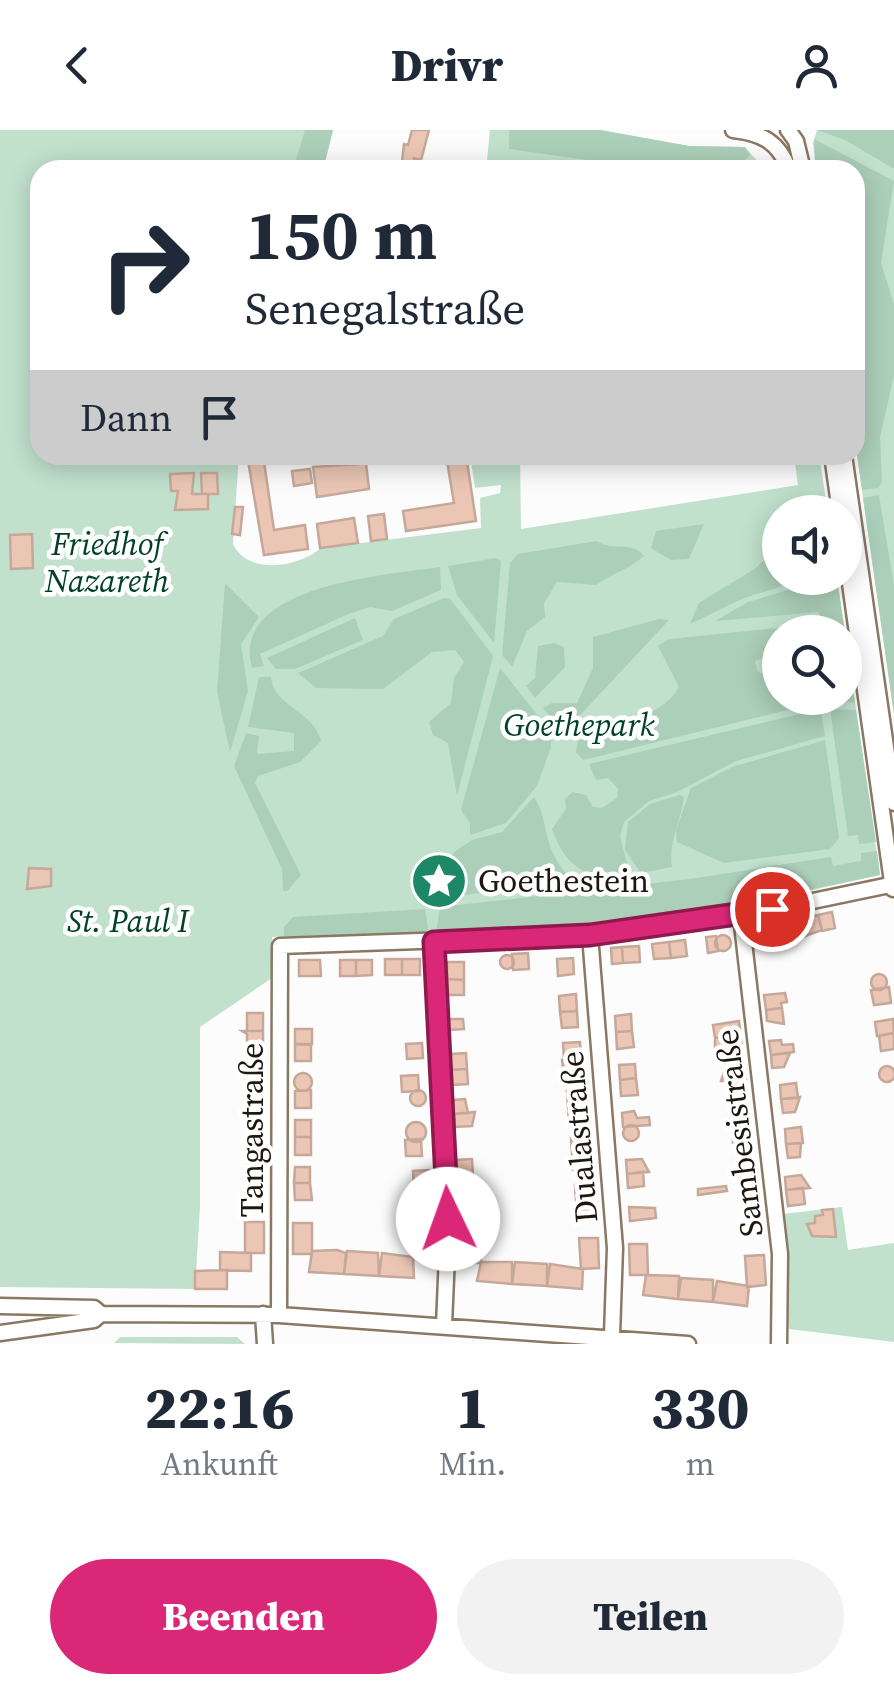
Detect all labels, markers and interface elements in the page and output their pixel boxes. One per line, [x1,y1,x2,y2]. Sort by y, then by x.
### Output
text: Drivr [391,34,503,96]
icon: back [50,38,105,93]
icon: person [789,38,844,93]
text: 150 m [245,186,437,282]
icon: right [80,200,210,330]
text: Senegalstraße [245,277,525,339]
icon: arrive [192,390,247,445]
text: Dann [80,392,172,444]
map controls [762,495,862,715]
button: sound [762,495,862,595]
park label: Friedhof Nazareth [44,522,170,603]
button: search [762,615,862,715]
park label: Goethepark [503,703,655,747]
place icon: Goethestein [409,851,469,911]
place label: Goethestein [478,859,649,903]
pin [730,867,815,952]
icon: arrive [745,882,800,937]
park label: St. Paul I [67,899,191,943]
street label: Sambesistraße [704,1027,774,1239]
street label: Tangastraße [230,1043,274,1217]
street label: Dualastraße [550,1049,608,1225]
position arrow [396,1167,500,1271]
text: 22:16 [144,1366,295,1448]
text: 1 [456,1366,489,1448]
text: 330 [651,1366,750,1448]
text: Ankunft [161,1442,278,1486]
text: Min. [439,1442,506,1486]
text: m [686,1442,715,1486]
button: Beenden [50,1559,437,1674]
button: Teilen [457,1559,844,1674]

